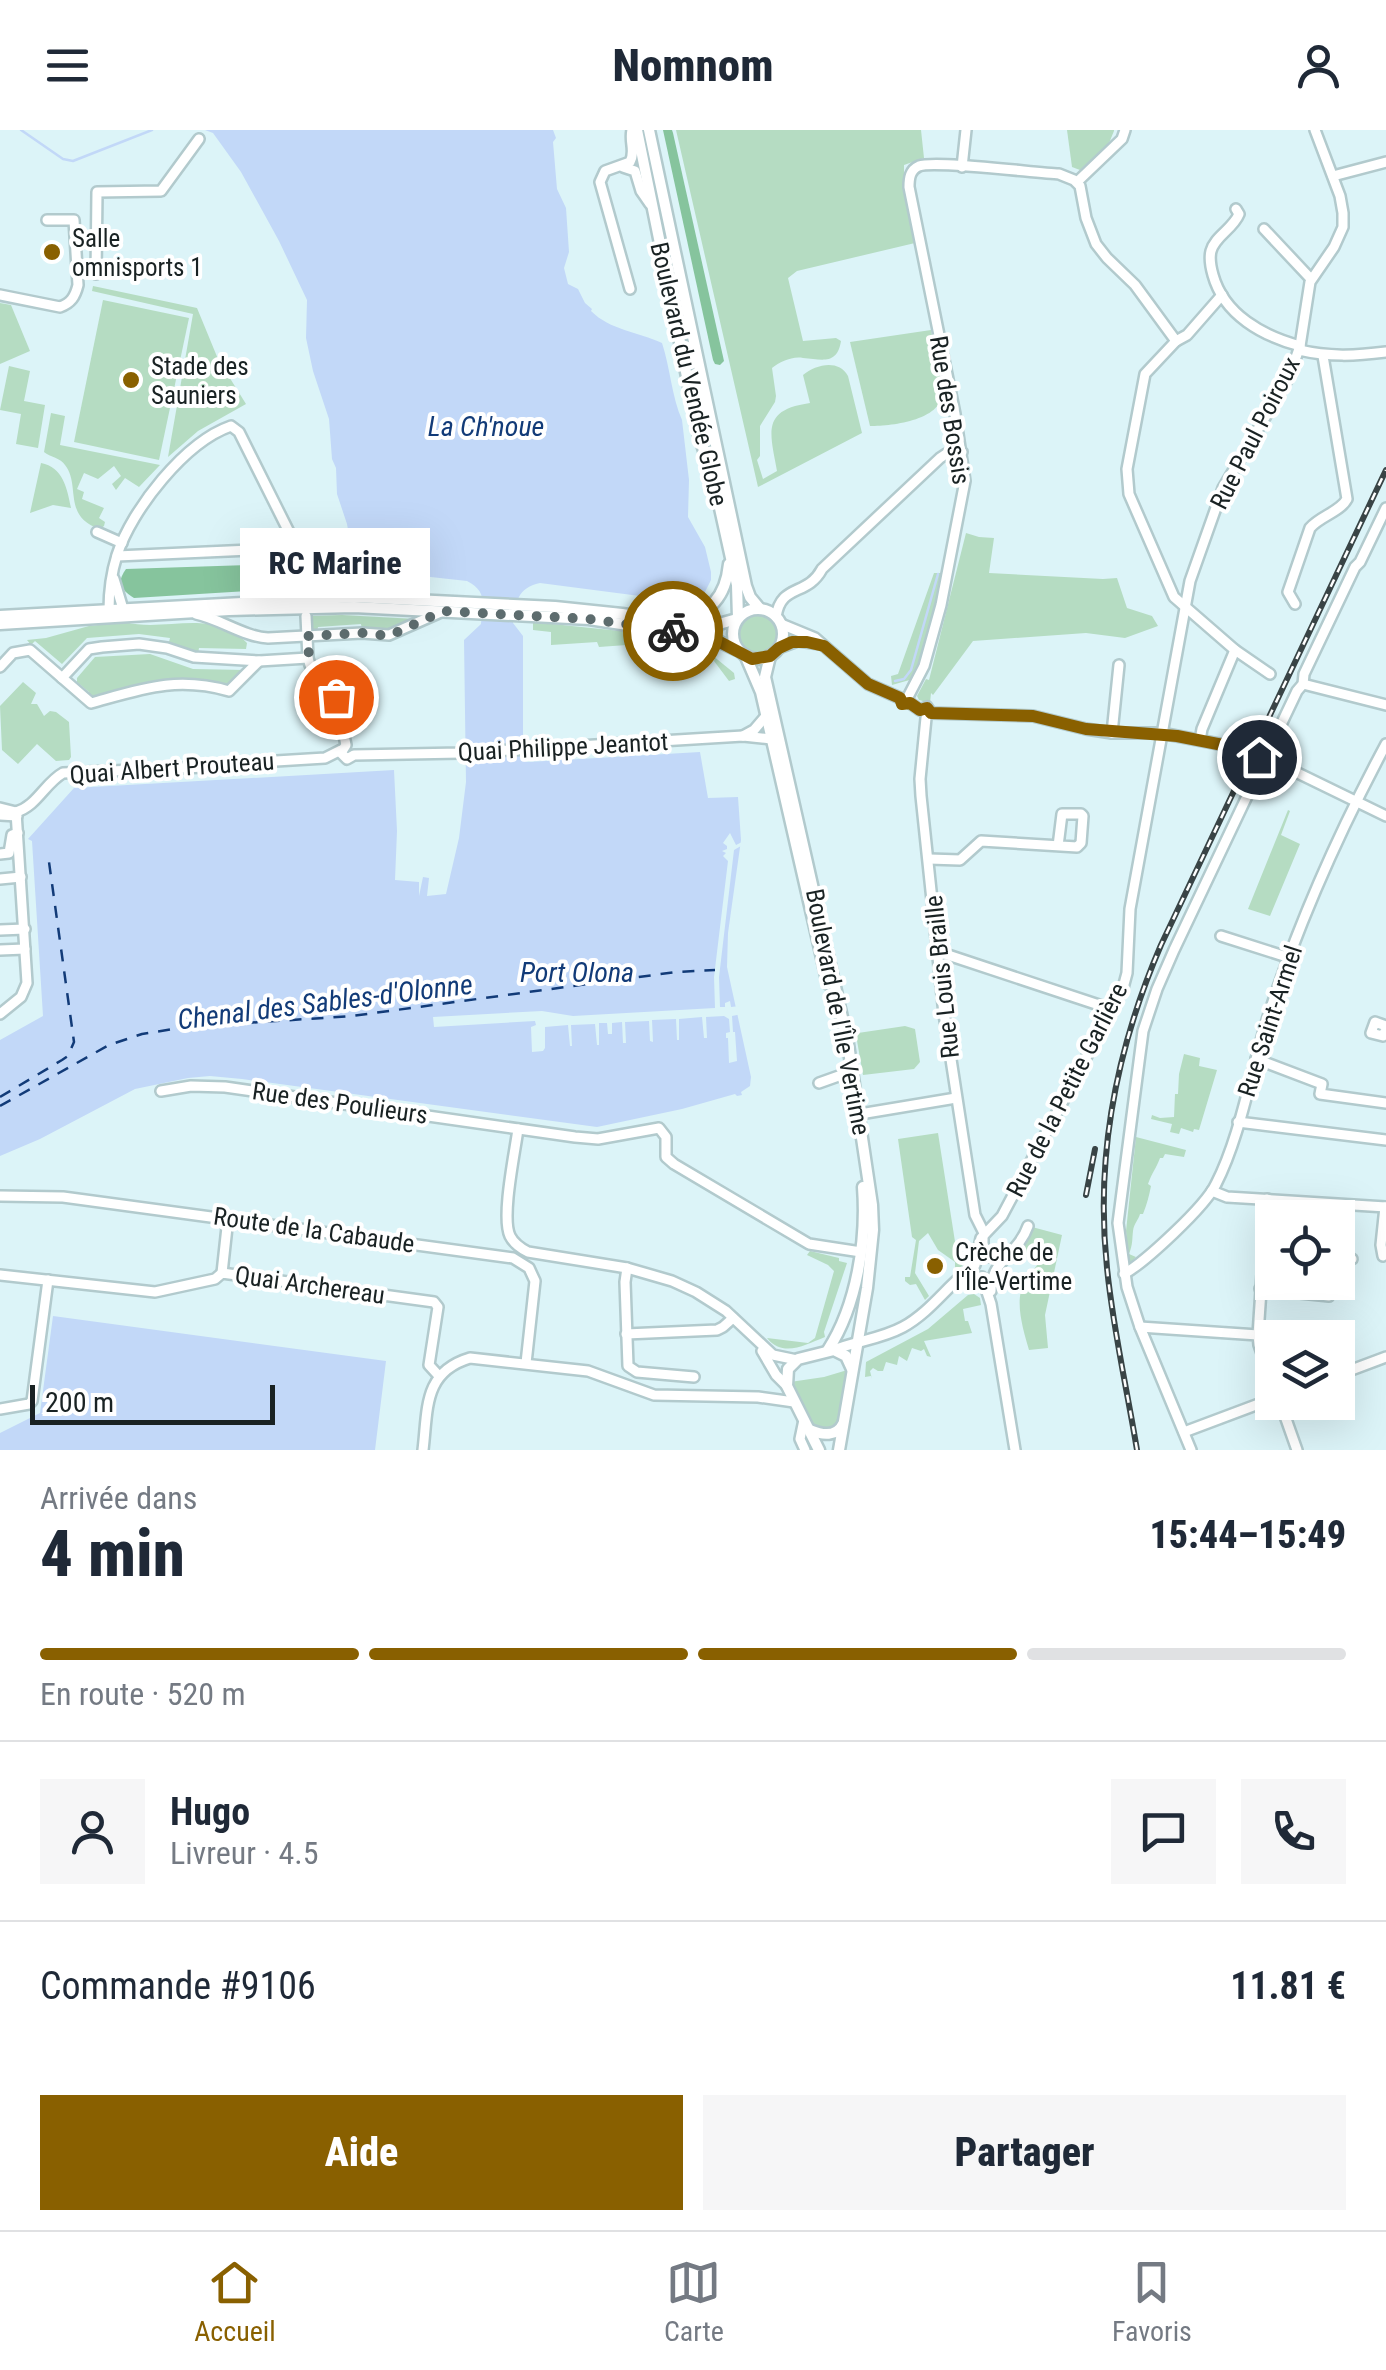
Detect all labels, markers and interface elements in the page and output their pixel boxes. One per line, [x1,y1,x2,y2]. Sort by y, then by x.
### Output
icon: menu [40,38,95,93]
icon: person [1291,38,1346,93]
text: Nomnom [613,39,773,92]
place label: Salle omnisports 1 [72,224,203,282]
street label: Boulevard du Vendée Globe [645,239,733,509]
marker: Salle omnisports 1 [41,241,63,263]
street label: Rue des Bossis [924,334,976,486]
place label: Stade des Sauniers [151,352,249,410]
street label: Rue Paul Poiroux [1204,352,1306,514]
marker: Stade des Sauniers [120,369,142,391]
water label: La Ch'noue [428,410,544,443]
callout: RC Marine [241,527,431,597]
text: RC Marine [268,544,402,582]
courier [623,581,723,681]
icon: bike [646,604,701,659]
pin [294,655,379,740]
icon: bag [309,670,364,725]
pin [1217,715,1302,800]
street label: Quai Philippe Jeantot [457,727,669,767]
icon: home [1232,730,1287,785]
street label: Quai Albert Prouteau [69,746,275,790]
street label: Boulevard de l'Île Vertime [800,886,877,1138]
street label: Rue Louis Braille [919,894,965,1060]
street label: Rue Saint-Armel [1232,942,1308,1100]
water label: Port Olona [520,956,634,989]
water label: Chenal des Sables-d'Olonne [176,968,474,1036]
street label: Rue de la Petite Garlière [1000,978,1134,1202]
street label: Rue des Poulieurs [250,1076,430,1130]
map controls [1255,1200,1355,1420]
button: locate [1255,1200,1355,1300]
street label: Route de la Cabaude [212,1202,416,1258]
place label: Crèche de l'Île-Vertime [955,1238,1072,1296]
marker: Crèche de l'Île-Vertime [924,1255,946,1277]
street label: Quai Archereau [233,1260,387,1310]
button: layers [1255,1320,1355,1420]
scale bar [30,1380,275,1424]
text: 200 m [45,1386,114,1419]
text: Arrivée dans [40,1479,197,1517]
text: 15:44–15:49 [1149,1513,1346,1557]
text: 4 min [40,1516,185,1592]
text: En route · 520 m [40,1675,246,1713]
button: person [40,1779,145,1884]
button: chat [1111,1779,1216,1884]
button: phone [1241,1779,1346,1884]
text: Hugo [170,1790,250,1834]
text: Livreur · 4.5 [170,1834,318,1872]
text: Commande #9106 [40,1964,316,2008]
text: 11.81 € [1230,1964,1346,2008]
button: Aide [40,2095,683,2210]
button: Partager [703,2095,1346,2210]
tab: Accueil [194,2255,276,2348]
tab: Carte [664,2255,724,2348]
tab: Favoris [1112,2255,1192,2348]

